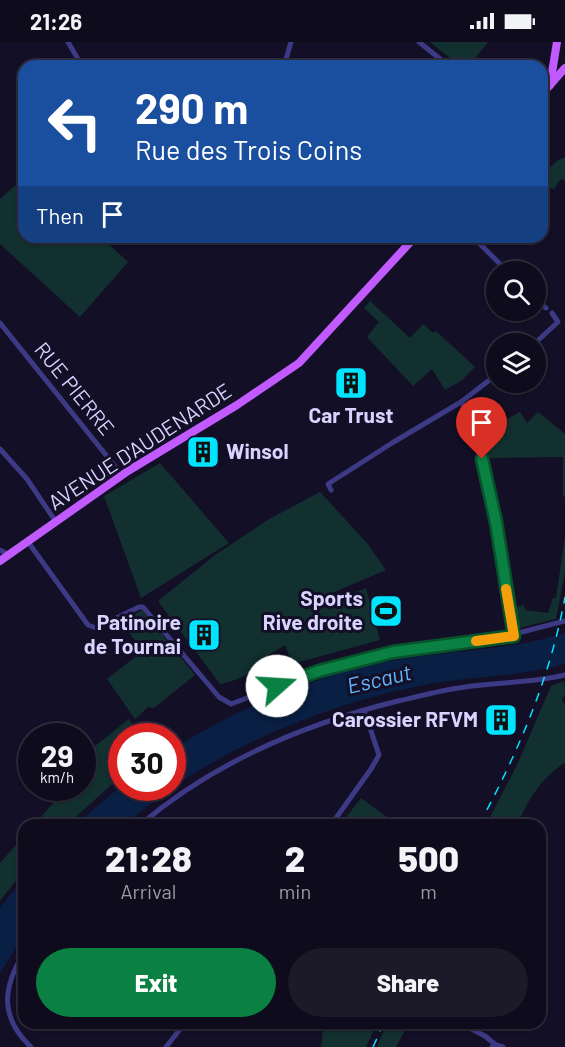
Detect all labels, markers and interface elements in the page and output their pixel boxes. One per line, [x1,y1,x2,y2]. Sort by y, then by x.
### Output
text: 21:26 [30,8,82,34]
text: 290 m [135,82,248,132]
icon: left [36,84,114,162]
text: Rue des Trois Coins [135,133,362,165]
icon: arrive [96,198,129,231]
text: Then [36,202,84,228]
map controls [486,261,546,393]
button: search [486,261,546,321]
button: layers [486,333,546,393]
street label: RUE PIERRE [30,337,120,440]
building icon: Car Trust [333,365,369,401]
street label: AVENUE D'AUDENARDE [43,377,235,514]
pin [456,397,507,459]
place label: Car Trust [308,402,394,427]
icon: arrive [465,406,498,439]
building icon: Winsol [185,434,221,470]
place label: Winsol [226,438,289,463]
place label: Sports Rive droite [263,585,363,634]
sports icon: Sports Rive droite [368,593,404,629]
place label: Patinoire de Tournai [84,609,181,658]
building icon: Patinoire de Tournai [186,617,222,653]
position arrow [245,654,309,718]
water label: Escaut [344,658,414,698]
building icon: Carossier RFVM [483,702,519,738]
place label: Carossier RFVM [332,706,478,731]
speed limit sign: 30 [108,723,186,801]
text: 29 [41,737,73,773]
text: km/h [40,768,74,786]
text: 21:28 [105,836,192,879]
text: 2 [285,836,305,879]
text: 500 [398,836,459,879]
text: Arrival [120,879,176,903]
text: min [279,879,311,903]
text: m [420,879,437,903]
button: Exit [36,948,276,1017]
button: Share [288,948,528,1017]

